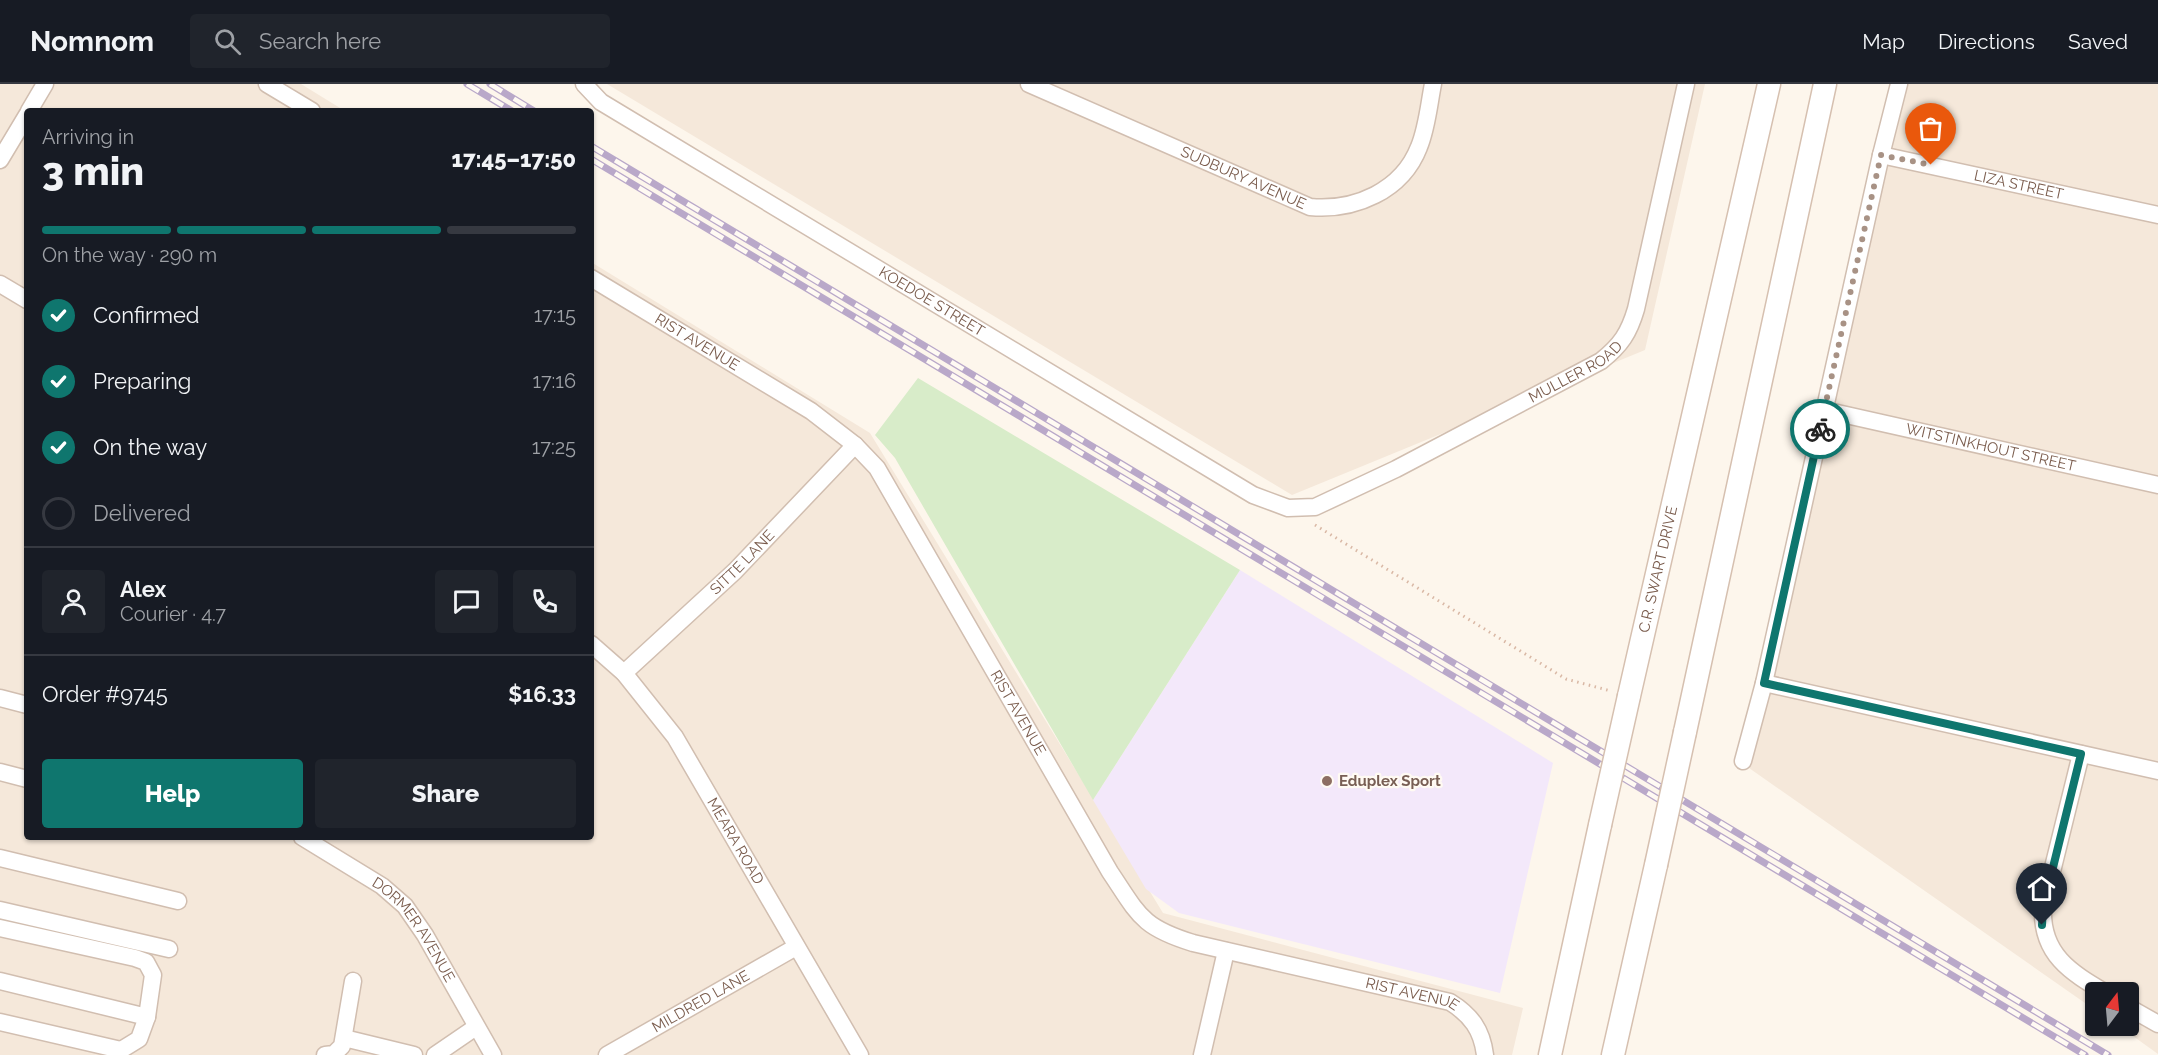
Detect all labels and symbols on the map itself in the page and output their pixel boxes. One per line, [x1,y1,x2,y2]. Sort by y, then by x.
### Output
pin [1905,103,1956,165]
street label: SUDBURY AVENUE [1178,142,1309,213]
street label: LIZA STREET [1972,166,2065,203]
street label: KOEDOE STREET [876,263,988,340]
street label: RIST AVENUE [652,310,743,375]
street label: MULLER ROAD [1525,337,1626,407]
courier [1790,399,1850,459]
street label: WITSTINKHOUT STREET [1904,420,2077,475]
street label: C.R. SWART DRIVE [1635,504,1681,634]
street label: SITTE LANE [706,526,778,598]
street label: RIST AVENUE [987,667,1050,759]
place label: Eduplex Sport [1339,772,1441,790]
marker: Eduplex Sport [1320,774,1334,788]
street label: MEARA ROAD [703,794,768,888]
pin [2016,863,2067,925]
street label: DORMER AVENUE [369,873,459,985]
street label: MILDRED LANE [649,966,753,1036]
street label: RIST AVENUE [1364,974,1463,1015]
north arrow [2085,982,2139,1036]

